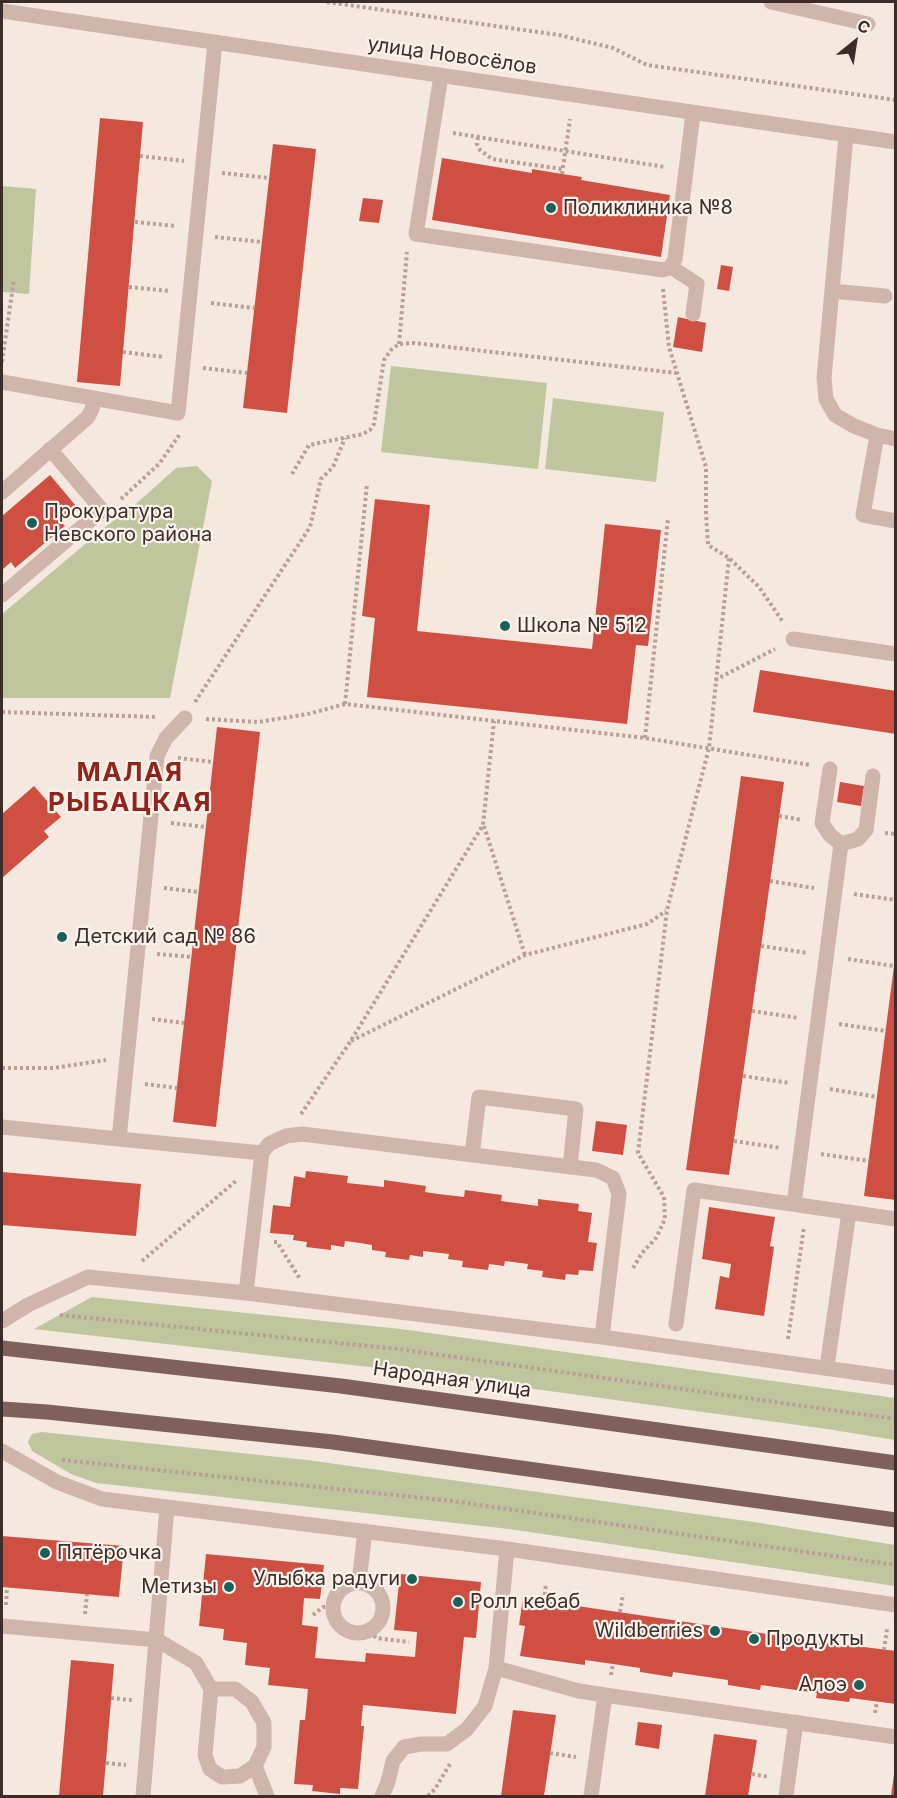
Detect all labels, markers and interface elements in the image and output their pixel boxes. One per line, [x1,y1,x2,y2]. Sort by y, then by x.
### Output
north arrow [825,12,885,72]
text: С [854,15,874,38]
street label: улица Новосёлов [366,32,538,80]
place label: Поликлиника №8 [563,196,733,220]
marker: Поликлиника №8 [544,201,558,215]
place label: Прокуратура Невского района [44,500,212,547]
marker: Прокуратура Невского района [25,516,39,530]
place label: Школа № 512 [517,614,647,638]
marker: Школа № 512 [498,619,512,633]
district label: МАЛАЯ РЫБАЦКАЯ [48,757,212,819]
place label: Детский сад № 86 [74,925,256,949]
marker: Детский сад № 86 [55,930,69,944]
street label: Народная улица [371,1357,533,1403]
place label: Пятёрочка [57,1541,162,1565]
marker: Пятёрочка [38,1546,52,1560]
place label: Улыбка радуги [253,1567,400,1591]
marker: Улыбка радуги [405,1572,419,1586]
place label: Метизы [141,1575,217,1599]
marker: Метизы [222,1580,236,1594]
place label: Ролл кебаб [470,1590,580,1614]
marker: Ролл кебаб [451,1595,465,1609]
place label: Wildberries [595,1619,703,1643]
marker: Wildberries [708,1624,722,1638]
place label: Продукты [766,1627,864,1651]
marker: Продукты [747,1632,761,1646]
place label: Алоэ [798,1673,847,1697]
marker: Алоэ [852,1678,866,1692]

